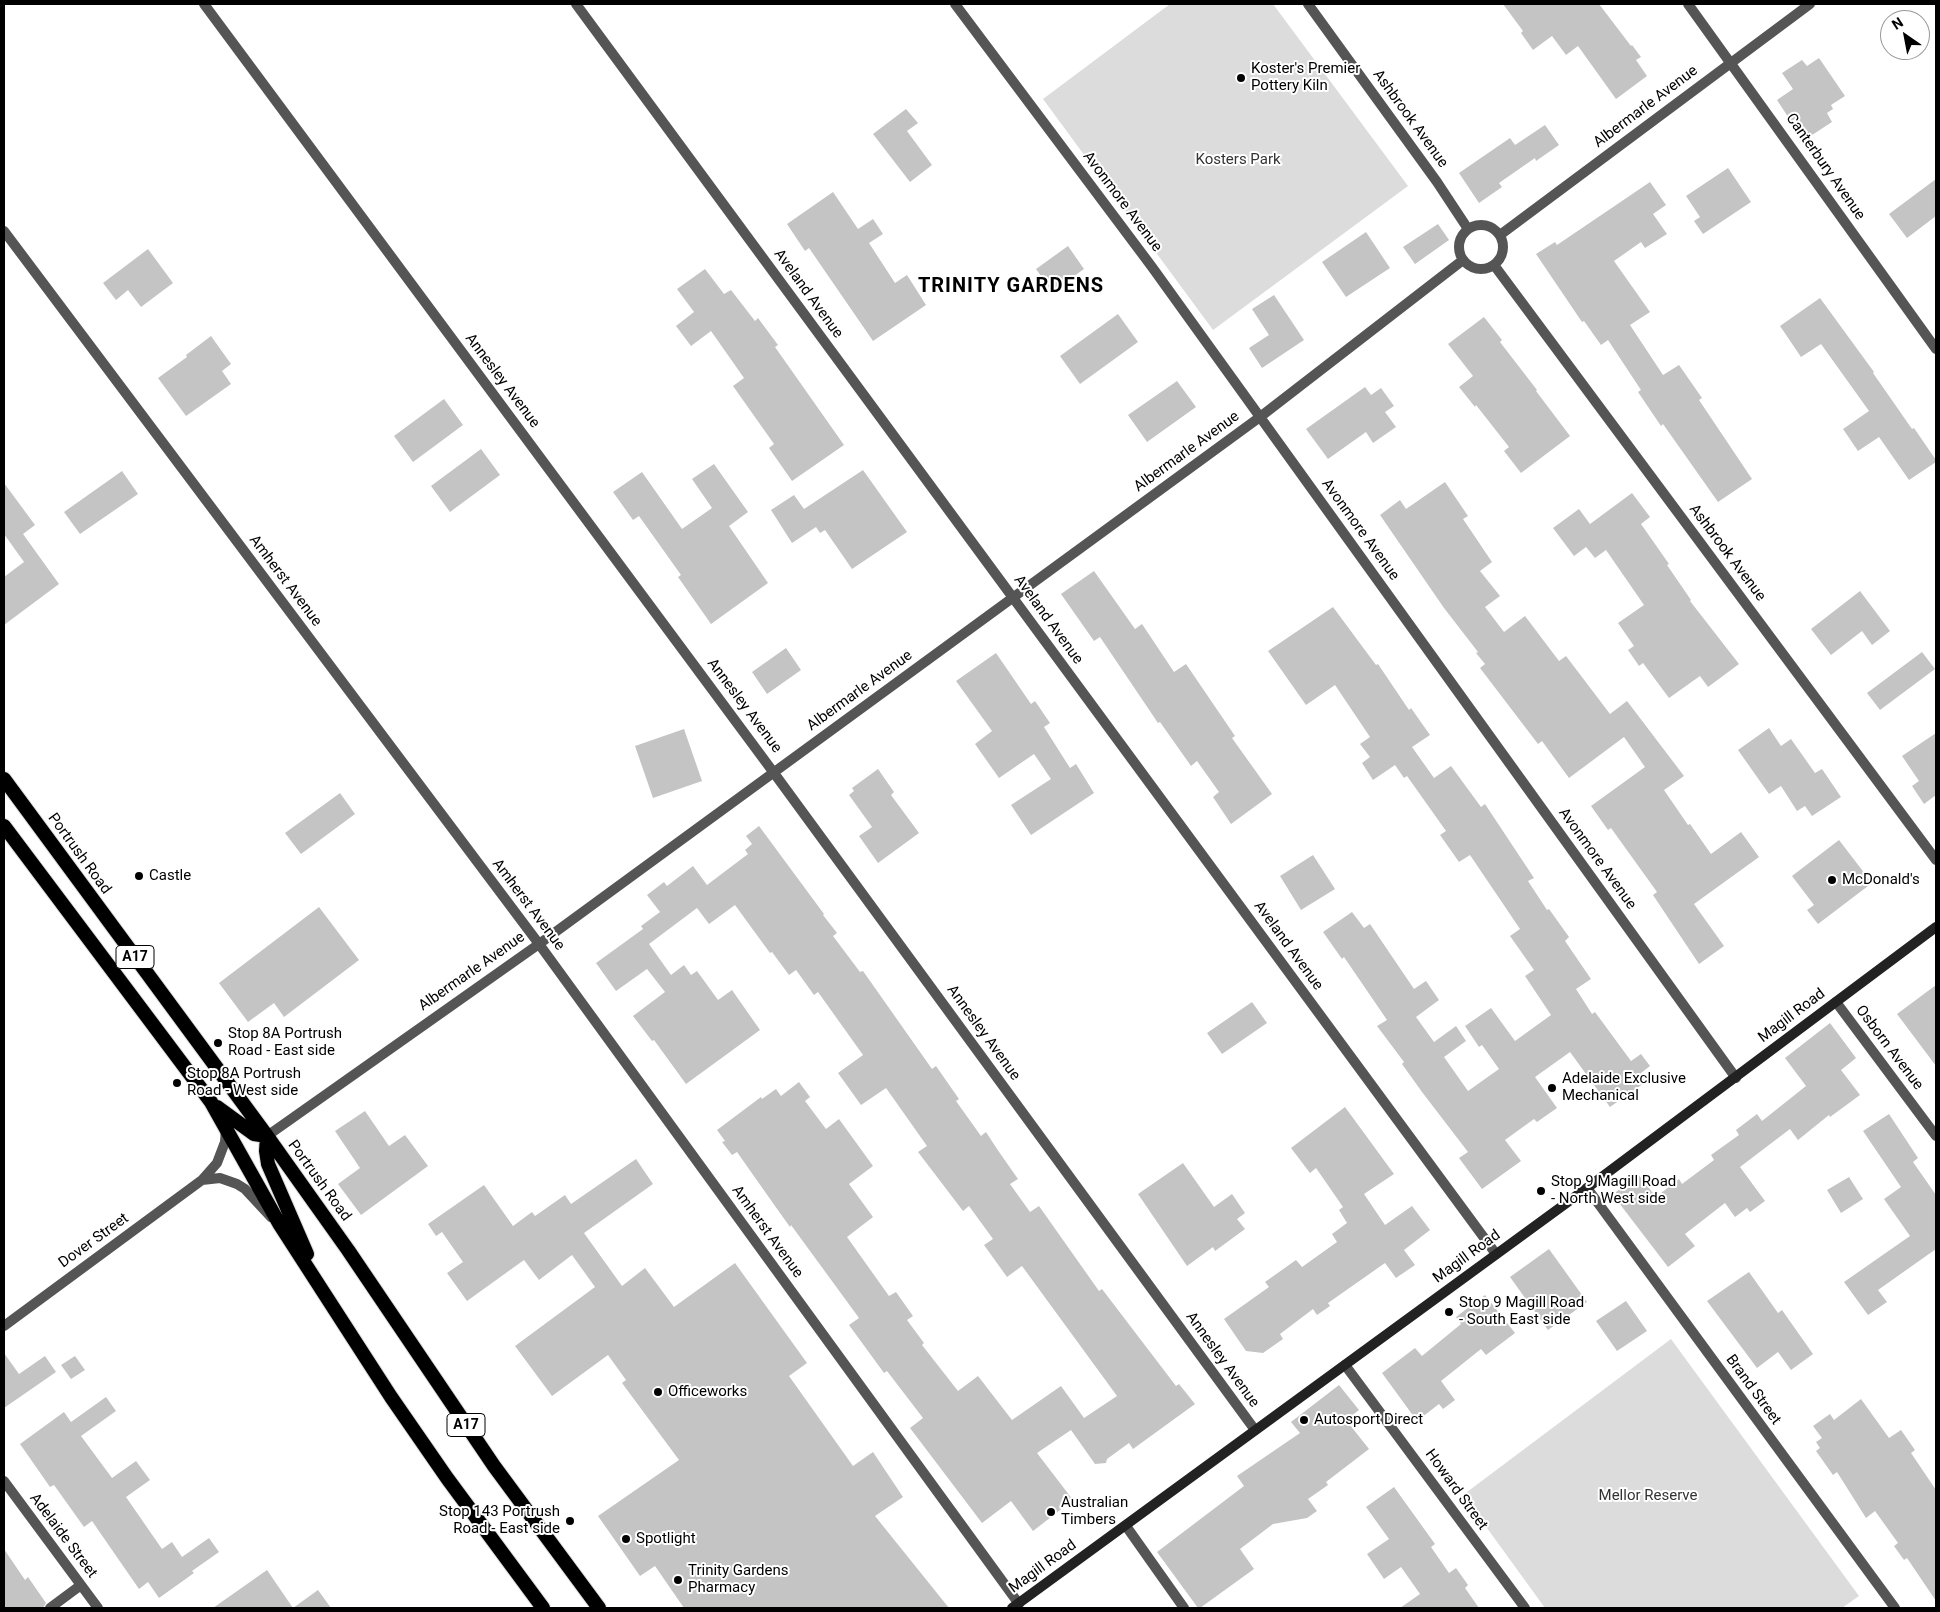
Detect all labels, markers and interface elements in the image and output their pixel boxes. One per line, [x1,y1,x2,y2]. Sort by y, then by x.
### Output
north arrow [1880,10,1930,60]
text: N [1889,14,1906,33]
place label: Koster's Premier Pottery Kiln [1251,60,1360,95]
street label: Albermarle Avenue [1590,62,1702,152]
street label: Ashbrook Avenue [1368,67,1452,171]
marker: Koster's Premier Pottery Kiln [1235,72,1247,84]
street label: Canterbury Avenue [1782,110,1868,224]
street label: Avonmore Avenue [1078,148,1166,256]
park label: Kosters Park [1195,151,1281,169]
street label: Aveland Avenue [770,246,846,342]
district label: TRINITY GARDENS [916,275,1106,299]
street label: Annesley Avenue [461,330,543,432]
street label: Albermarle Avenue [1131,408,1243,496]
street label: Avonmore Avenue [1317,476,1403,584]
street label: Ashbrook Avenue [1685,501,1769,605]
street label: Amherst Avenue [245,532,325,630]
street label: Aveland Avenue [1010,572,1086,668]
street label: Albermarle Avenue [804,647,916,735]
street label: Annesley Avenue [703,655,785,757]
street label: Avonmore Avenue [1554,805,1640,913]
street label: Portrush Road [44,810,114,898]
street label: Amherst Avenue [488,856,568,954]
place label: Castle [149,867,191,885]
marker: Castle [133,870,145,882]
place label: McDonald's [1842,871,1920,889]
marker: McDonald's [1826,874,1838,886]
street label: Aveland Avenue [1250,898,1326,994]
street label: Albermarle Avenue [415,929,529,1015]
road number: A17 [116,946,154,969]
street label: Annesley Avenue [942,982,1024,1084]
street label: Magill Road [1755,985,1829,1047]
street label: Osborn Avenue [1851,1002,1927,1094]
place label: Stop 8A Portrush Road - East side [228,1025,342,1060]
marker: Stop 8A Portrush Road - East side [212,1037,224,1049]
place label: Stop 8A Portrush Road - West side [187,1065,301,1100]
place label: Adelaide Exclusive Mechanical [1562,1070,1686,1105]
marker: Stop 8A Portrush Road - West side [171,1077,183,1089]
marker: Adelaide Exclusive Mechanical [1546,1082,1558,1094]
street label: Portrush Road [284,1137,354,1225]
place label: Stop 9 Magill Road - North West side [1551,1173,1676,1208]
street label: Amherst Avenue [727,1182,807,1282]
marker: Stop 9 Magill Road - North West side [1535,1185,1547,1197]
street label: Dover Street [56,1210,132,1272]
street label: Magill Road [1430,1227,1504,1287]
place label: Stop 9 Magill Road - South East side [1459,1294,1584,1329]
marker: Stop 9 Magill Road - South East side [1443,1306,1455,1318]
street label: Annesley Avenue [1181,1309,1263,1411]
street label: Brand Street [1722,1351,1784,1429]
place label: Officeworks [668,1383,747,1401]
marker: Officeworks [652,1386,664,1398]
place label: Autosport Direct [1314,1411,1423,1429]
road number: A17 [447,1414,485,1436]
marker: Autosport Direct [1298,1414,1310,1426]
street label: Howard Street [1421,1446,1491,1534]
park label: Mellor Reserve [1599,1487,1697,1505]
street label: Adelaide Street [25,1490,101,1582]
place label: Australian Timbers [1061,1494,1128,1529]
place label: Stop 143 Portrush Road - East side [439,1503,560,1538]
marker: Australian Timbers [1045,1506,1057,1518]
marker: Stop 143 Portrush Road - East side [564,1515,576,1527]
place label: Spotlight [636,1530,696,1548]
marker: Spotlight [620,1533,632,1545]
street label: Magill Road [1006,1537,1080,1597]
place label: Trinity Gardens Pharmacy [688,1562,789,1597]
marker: Trinity Gardens Pharmacy [672,1574,684,1586]

